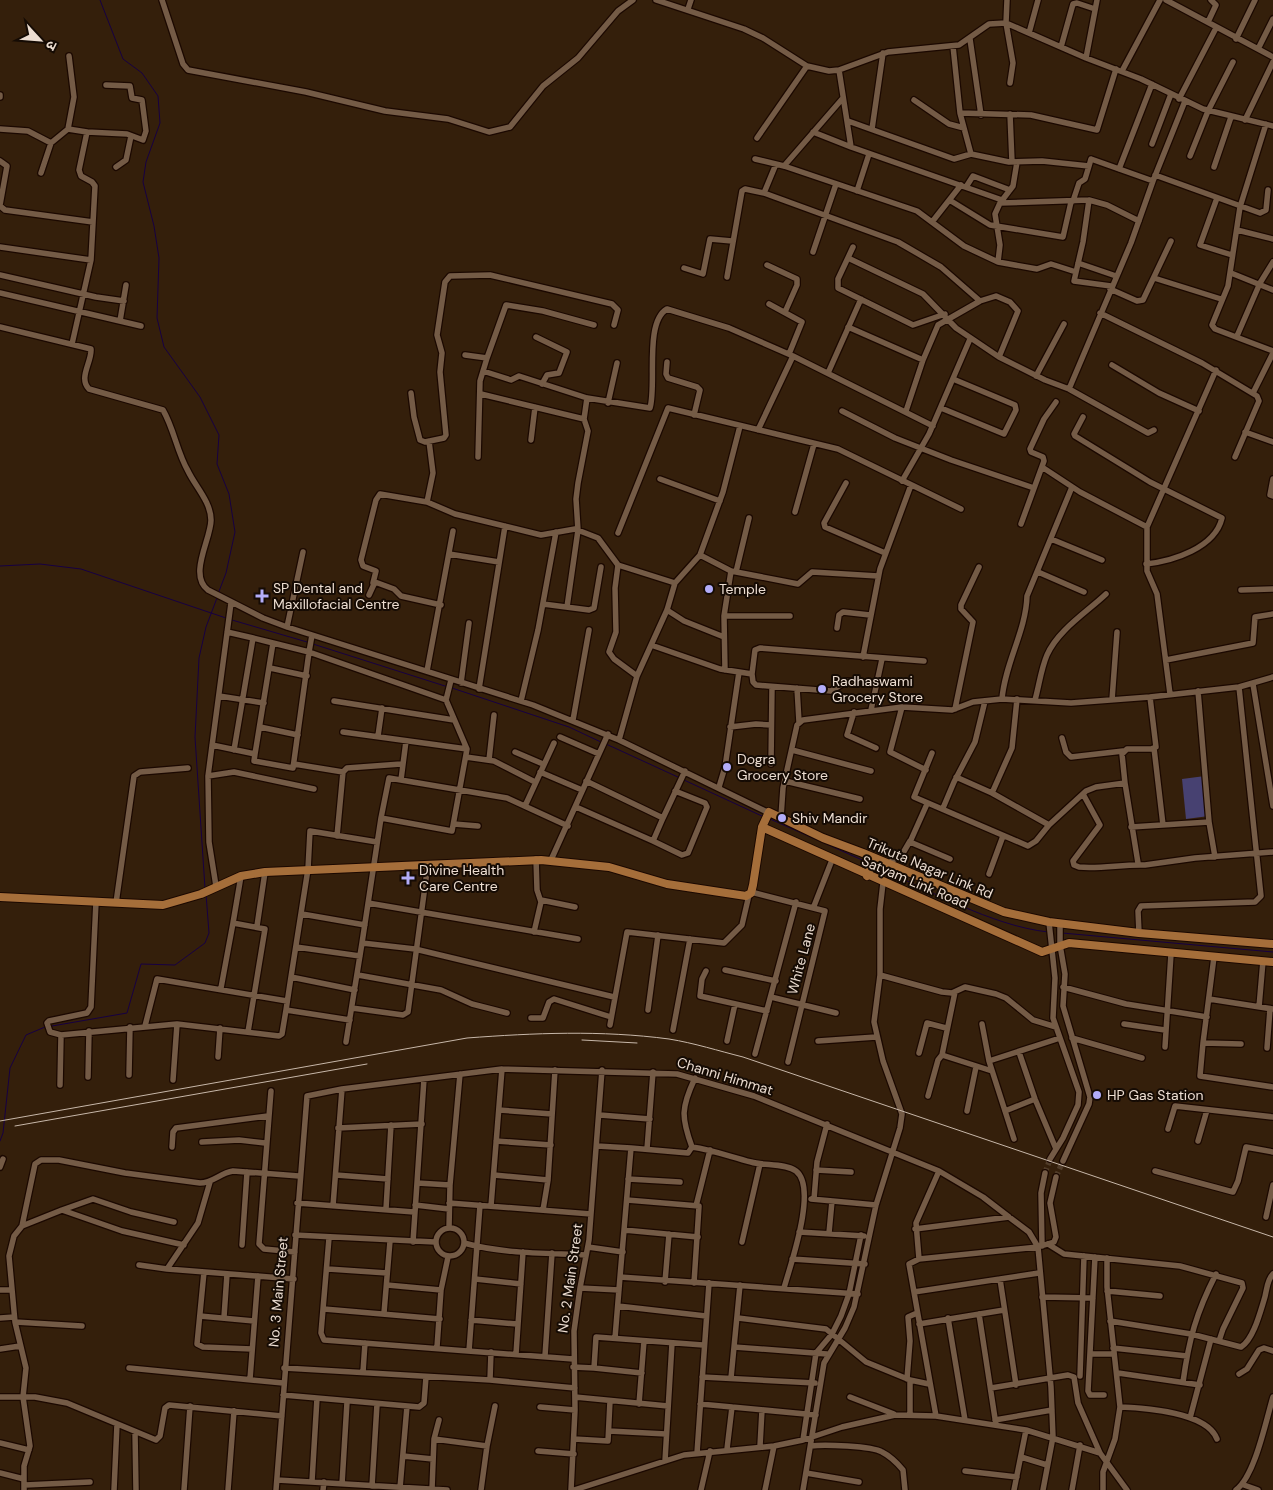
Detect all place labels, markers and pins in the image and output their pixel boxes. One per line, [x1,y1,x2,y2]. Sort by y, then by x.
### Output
place label: SP Dental and Maxillofacial Centre [273,579,400,613]
place label: Temple [719,580,766,598]
marker: Temple [703,583,715,595]
marker: SP Dental and Maxillofacial Centre [255,589,269,603]
place label: Radhaswami Grocery Store [832,672,923,706]
marker: Radhaswami Grocery Store [816,683,828,695]
place label: Dogra Grocery Store [737,750,828,784]
marker: Dogra Grocery Store [721,761,733,773]
place label: Shiv Mandir [792,809,867,827]
marker: Shiv Mandir [776,812,788,824]
place label: Divine Health Care Centre [419,861,504,895]
marker: Divine Health Care Centre [401,871,415,885]
place label: HP Gas Station [1107,1086,1204,1104]
marker: HP Gas Station [1091,1089,1103,1101]

